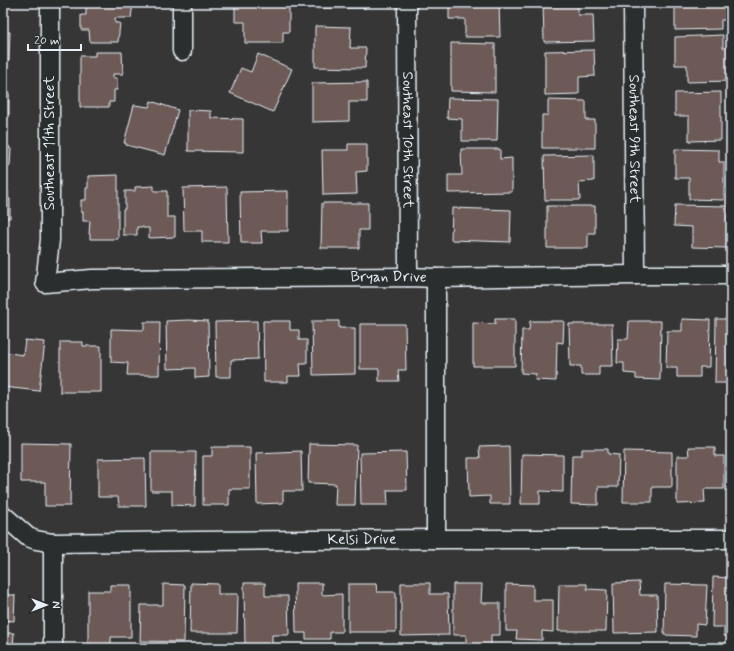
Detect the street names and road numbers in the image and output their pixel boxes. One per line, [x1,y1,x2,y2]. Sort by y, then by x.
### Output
street label: Southeast 10th Street [397,72,418,209]
street label: Southeast 9th Street [624,74,644,204]
street label: Southeast 11th Street [40,76,60,210]
street label: Bryan Drive [350,267,427,288]
street label: Kelsi Drive [327,529,396,550]

